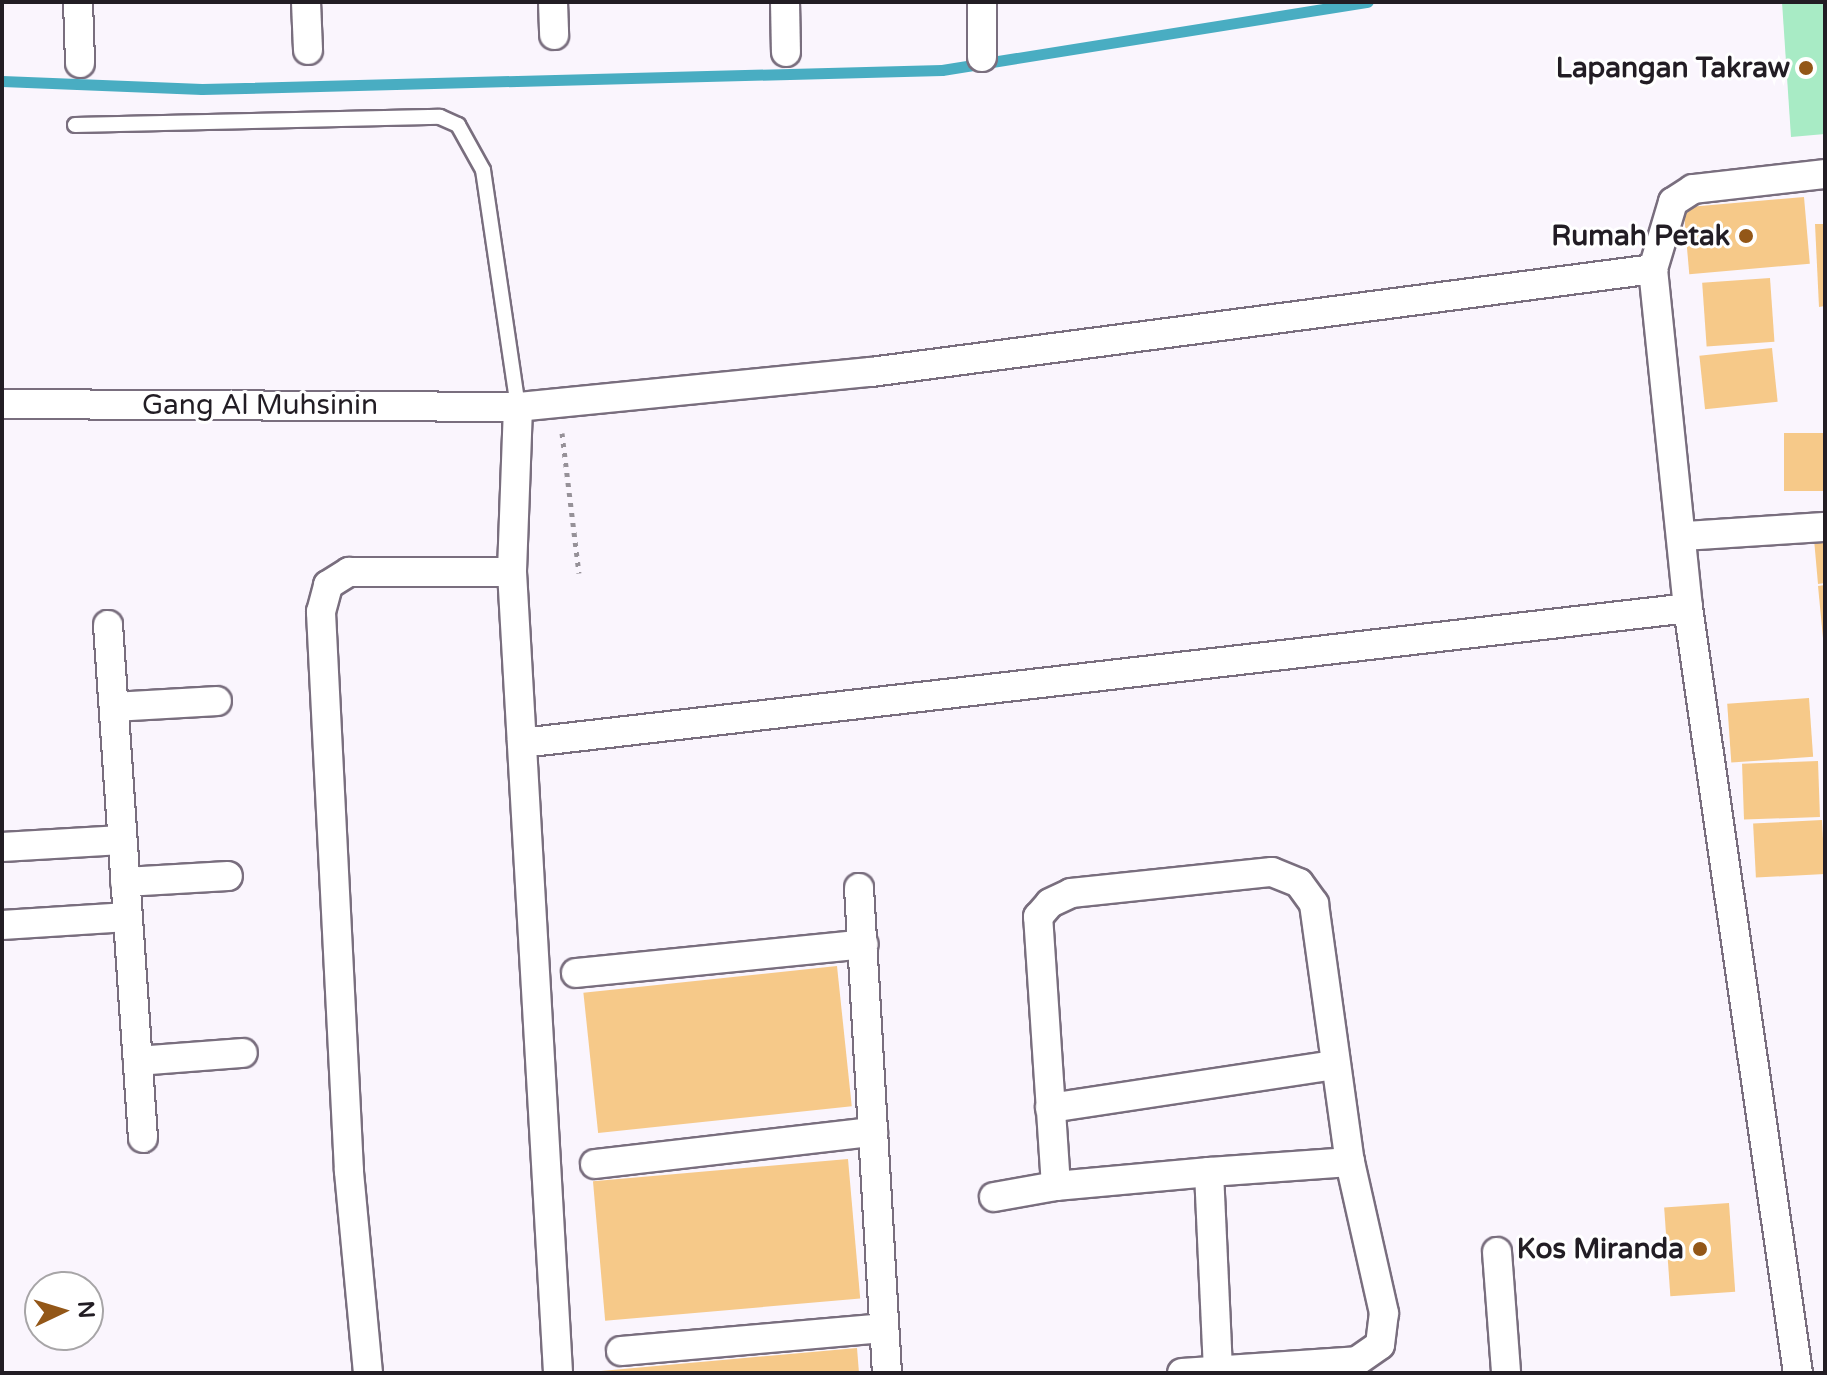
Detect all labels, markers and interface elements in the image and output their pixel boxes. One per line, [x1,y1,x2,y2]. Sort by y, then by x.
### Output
place label: Lapangan Takraw [1556,51,1790,85]
marker: Lapangan Takraw [1797,59,1815,77]
place label: Rumah Petak [1551,219,1730,253]
marker: Rumah Petak [1737,227,1755,245]
street label: Gang Al Muhsinin [142,388,378,422]
place label: Kos Miranda [1517,1232,1684,1266]
marker: Kos Miranda [1691,1240,1709,1258]
north arrow [24,1271,104,1351]
text: N [72,1300,100,1319]

